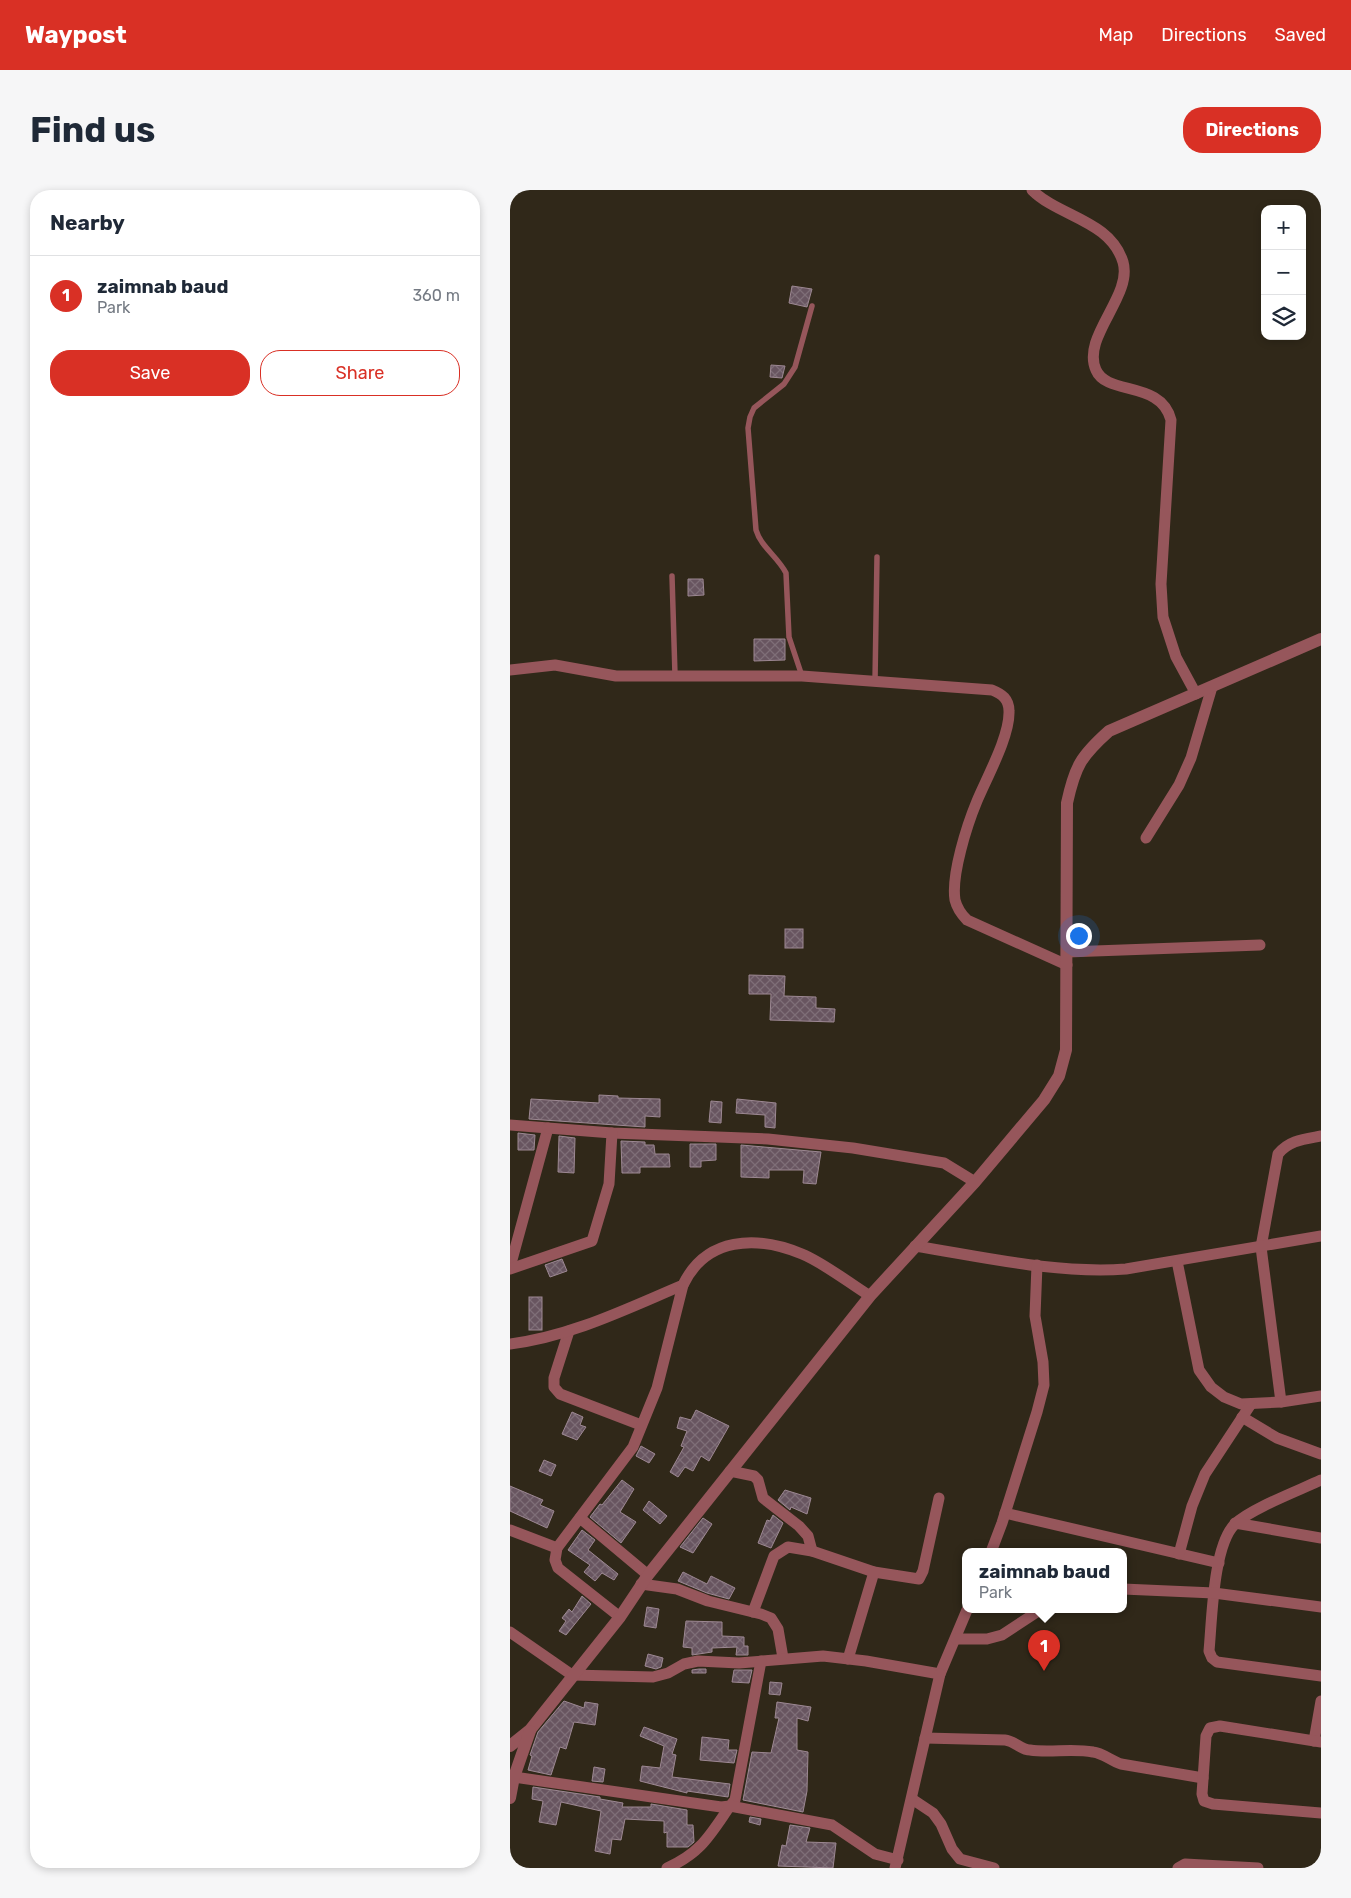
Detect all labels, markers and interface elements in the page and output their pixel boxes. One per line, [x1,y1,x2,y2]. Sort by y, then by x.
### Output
text: Waypost [25,21,127,49]
text: Map [1098,24,1133,46]
text: Directions [1161,24,1247,46]
text: Saved [1275,24,1326,46]
button: Directions [1183,107,1321,153]
text: Find us [30,109,155,151]
map controls [1261,205,1306,340]
button: + [1261,205,1306,250]
text: Nearby [50,210,125,235]
button: − [1261,250,1306,295]
text: zaimnab baud [97,275,228,298]
text: 1 [62,286,70,305]
text: 360 m [412,286,460,305]
button: layers [1261,295,1306,340]
text: Park [97,298,130,317]
button: Save [50,350,250,396]
button: Share [260,350,460,396]
your location [1066,923,1092,949]
popup [962,1548,1127,1613]
text: zaimnab baud [979,1560,1110,1583]
text: Park [979,1583,1012,1602]
pin: 1 [1028,1630,1060,1671]

